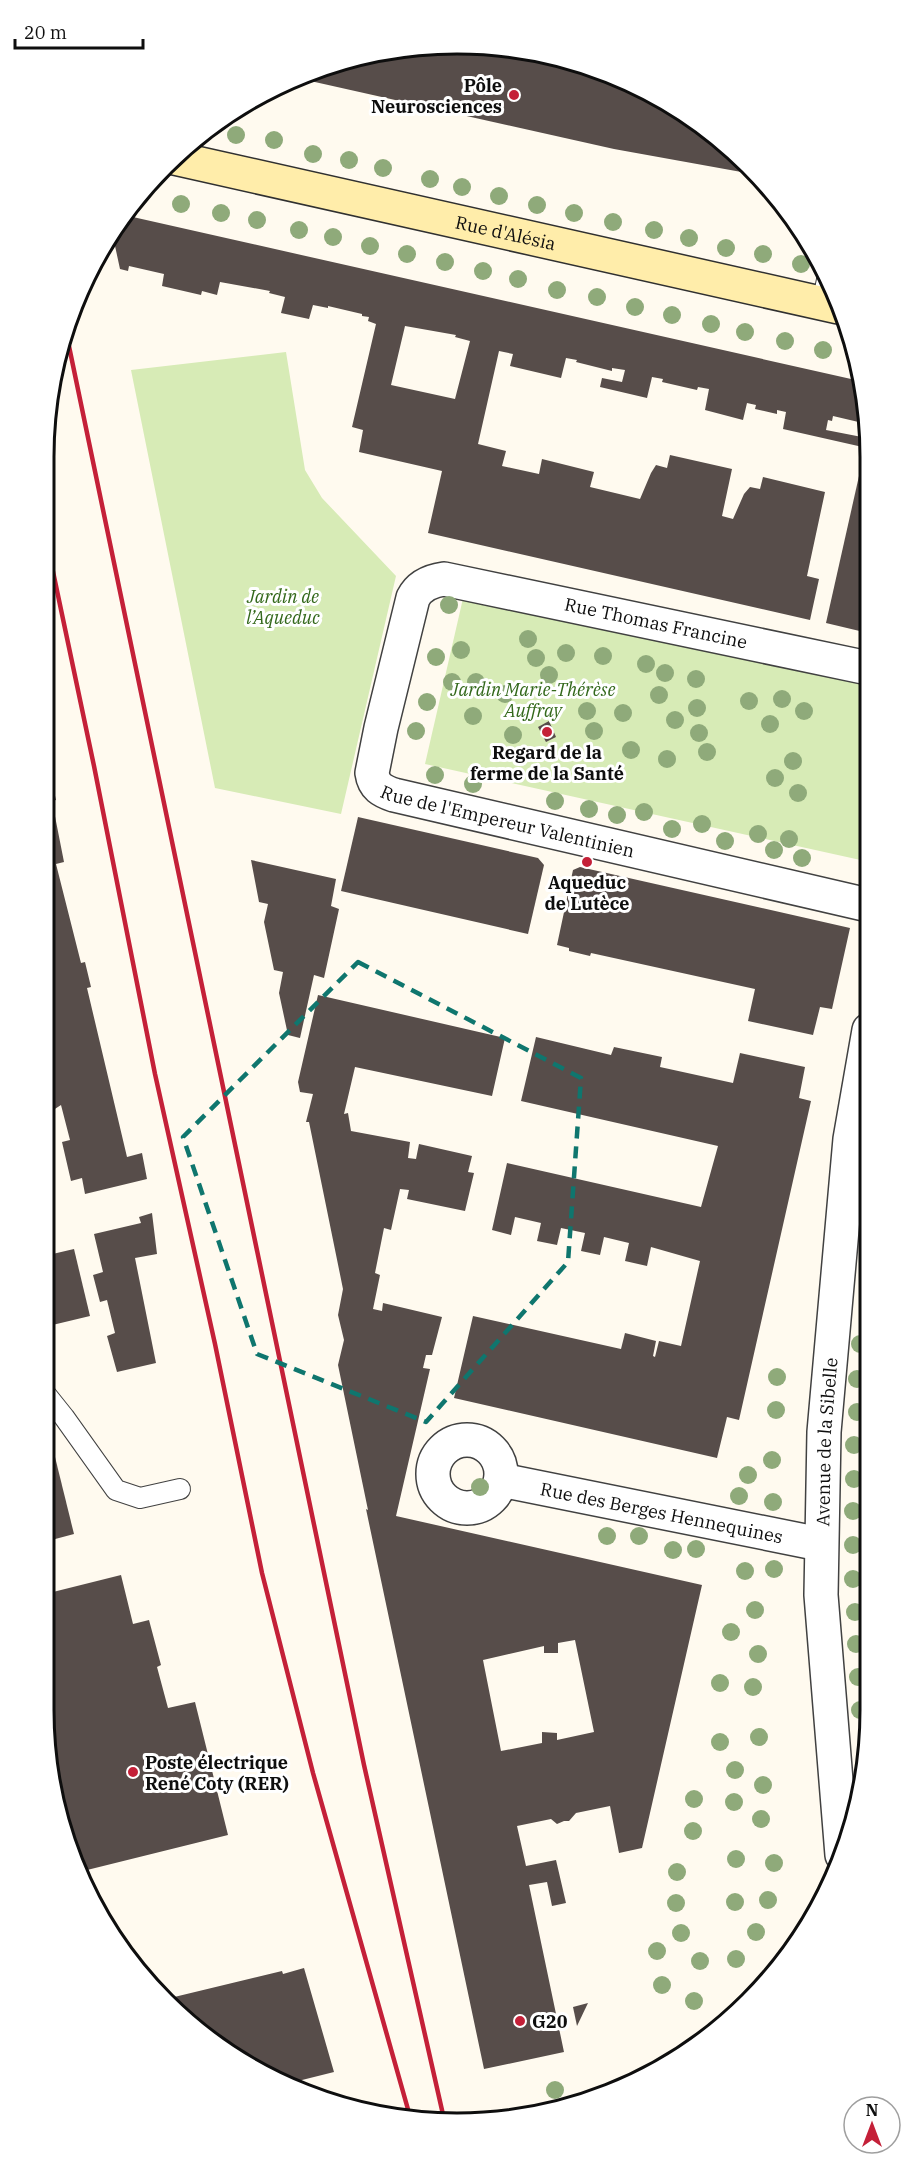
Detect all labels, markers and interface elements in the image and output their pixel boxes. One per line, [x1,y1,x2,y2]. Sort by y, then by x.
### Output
scale bar [15,12,142,50]
text: 20 m [24,21,67,44]
place label: Pôle Neurosciences [371,74,502,118]
marker: Pôle Neurosciences [507,88,521,102]
street label: Rue d'Alésia [453,210,558,255]
park label: Jardin de l’Aqueduc [246,585,320,629]
street label: Rue Thomas Francine [563,592,749,654]
park label: Jardin Marie-Thérèse Auffray [450,678,615,722]
marker: Regard de la ferme de la Santé [540,725,554,739]
place label: Regard de la ferme de la Santé [470,741,624,785]
street label: Rue de l'Empereur Valentinien [377,780,637,862]
marker: Aqueduc de Lutèce [580,855,594,869]
place label: Aqueduc de Lutèce [544,871,630,915]
street label: Avenue de la Sibelle [811,1357,842,1527]
street label: Rue des Berges Hennequines [539,1477,785,1548]
place label: Poste électrique René Coty (RER) [145,1751,289,1795]
marker: Poste électrique René Coty (RER) [126,1765,140,1779]
place label: G20 [532,2010,568,2033]
marker: G20 [513,2014,527,2028]
north arrow [842,2095,902,2155]
text: N [866,2100,878,2120]

